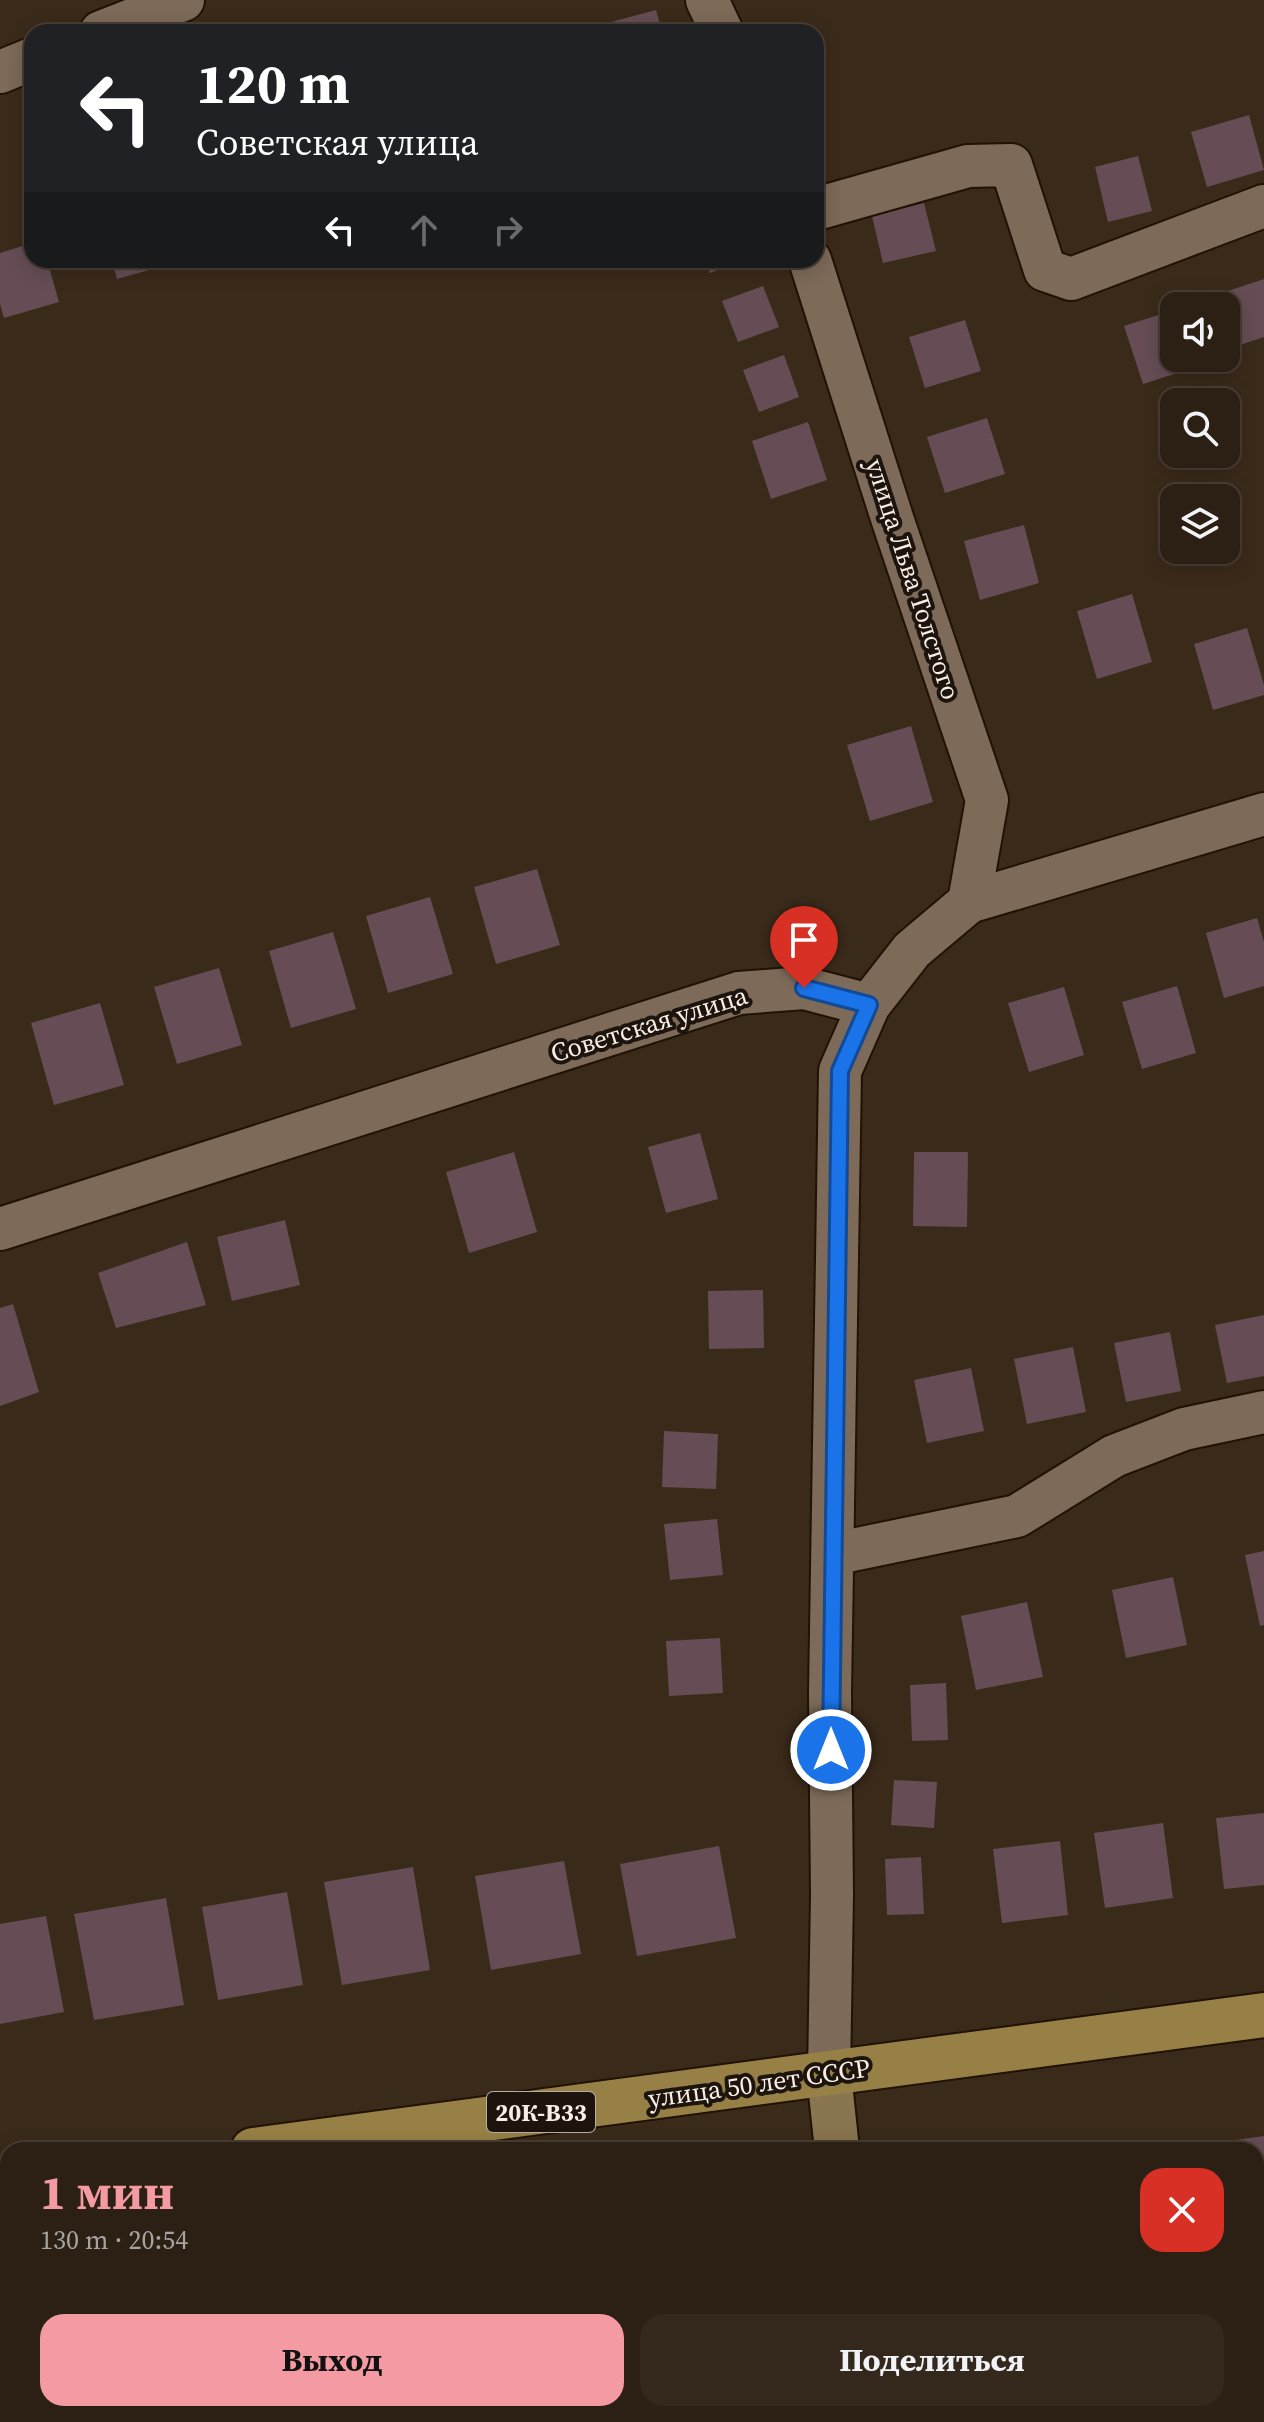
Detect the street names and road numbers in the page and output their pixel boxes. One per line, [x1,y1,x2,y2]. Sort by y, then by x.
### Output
street label: улица Льва Толстого [857,454,969,704]
street label: Советская улица [546,977,753,1071]
street label: улица 50 лет СССР [646,2050,872,2116]
road number: 20К-В33 [487,2092,595,2132]

